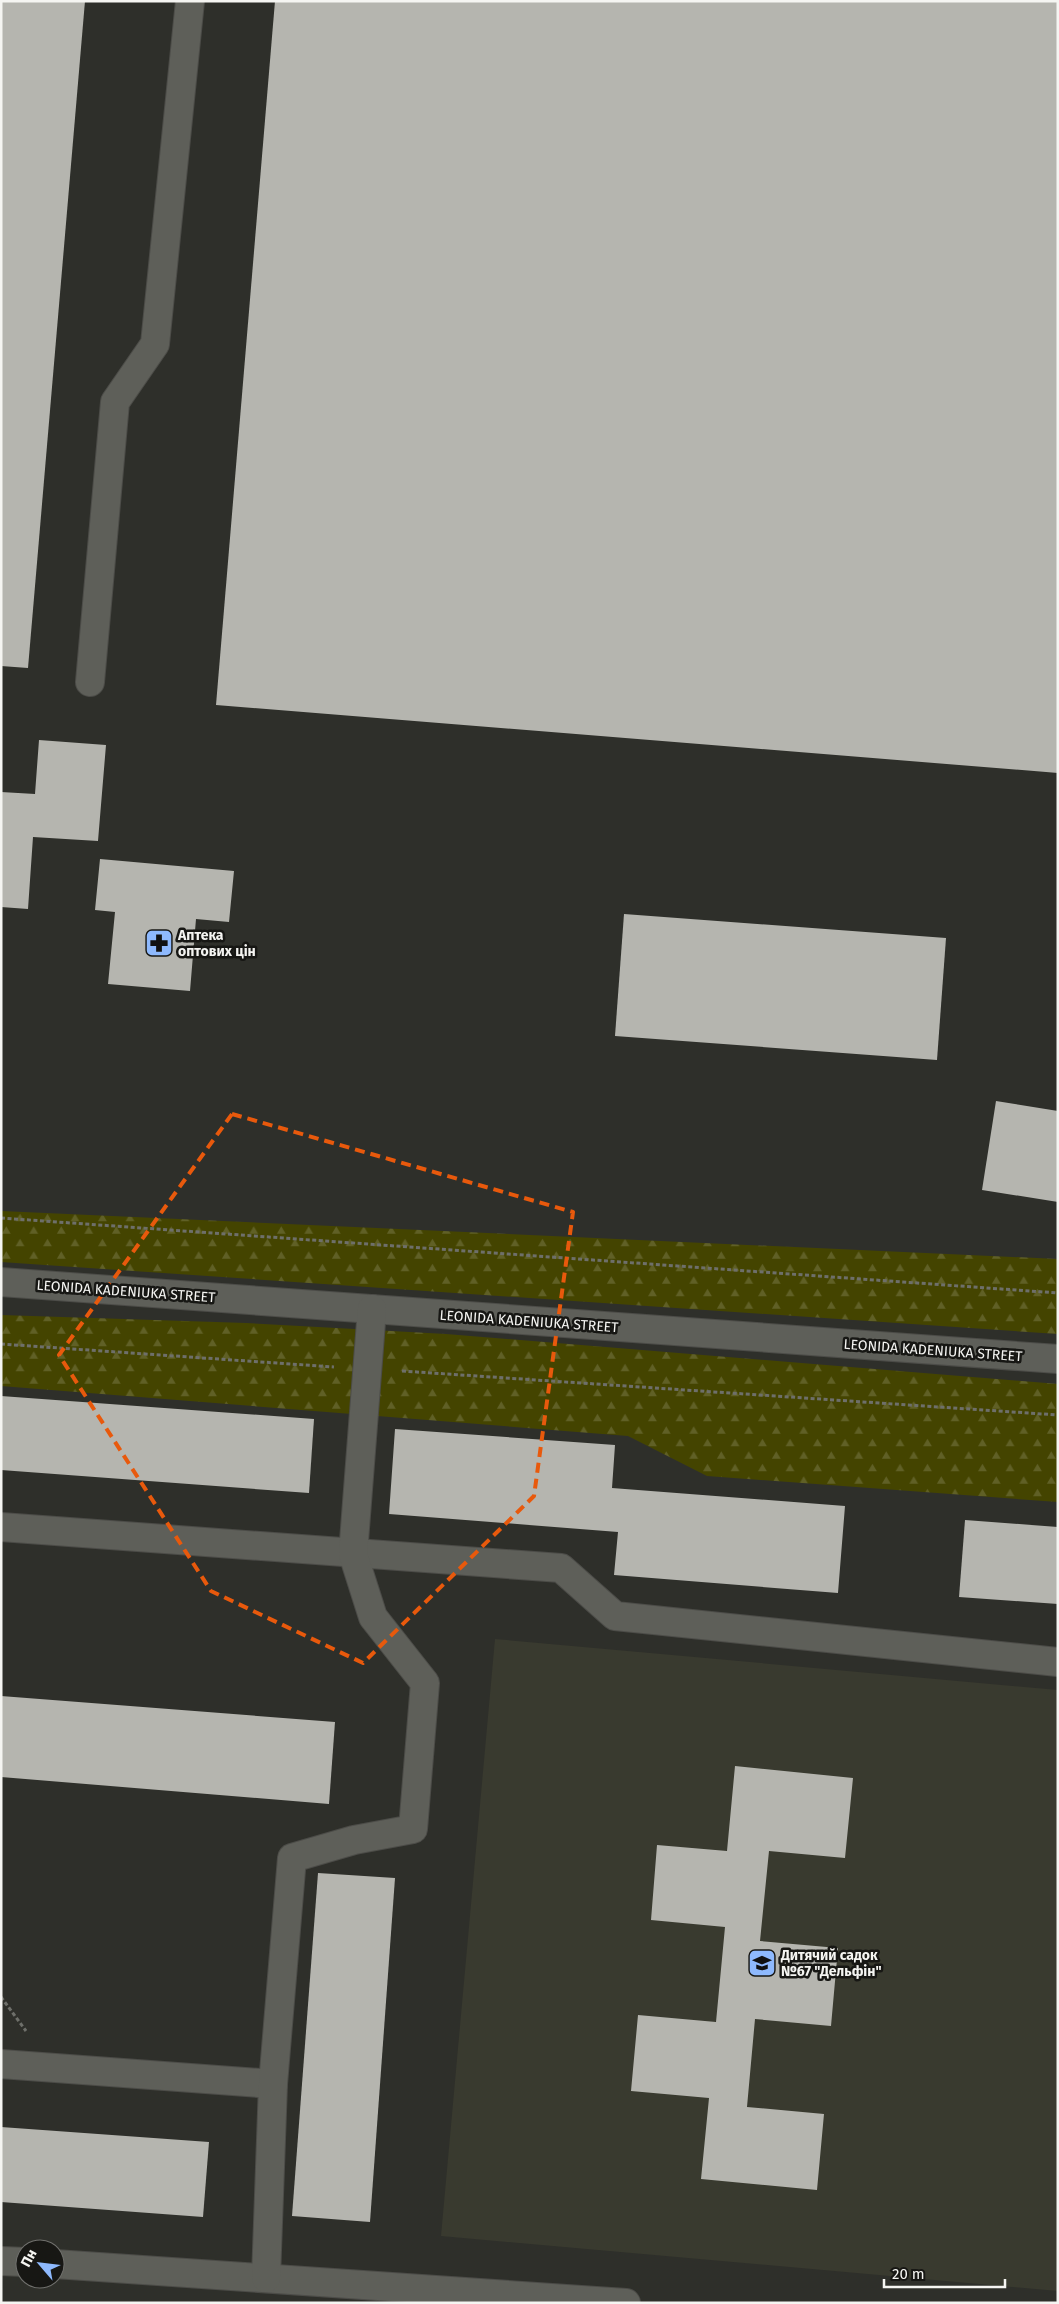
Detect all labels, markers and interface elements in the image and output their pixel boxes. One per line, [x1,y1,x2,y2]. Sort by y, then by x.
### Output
place label: Аптека оптових цін [177,927,256,960]
pharmacy icon: Аптека оптових цін [144,928,174,958]
street label: LEONIDA KADENIUKA STREET [36,1277,217,1306]
street label: LEONIDA KADENIUKA STREET [439,1307,620,1336]
street label: LEONIDA KADENIUKA STREET [843,1336,1024,1365]
place label: Дитячий садок №67 "Дельфін" [780,1947,882,1980]
school or university icon: Дитячий садок №67 "Дельфін" [747,1948,777,1978]
north arrow [15,2239,65,2289]
text: Пн [17,2246,41,2270]
scale bar [884,2256,1005,2288]
text: 20 m [892,2265,925,2283]

